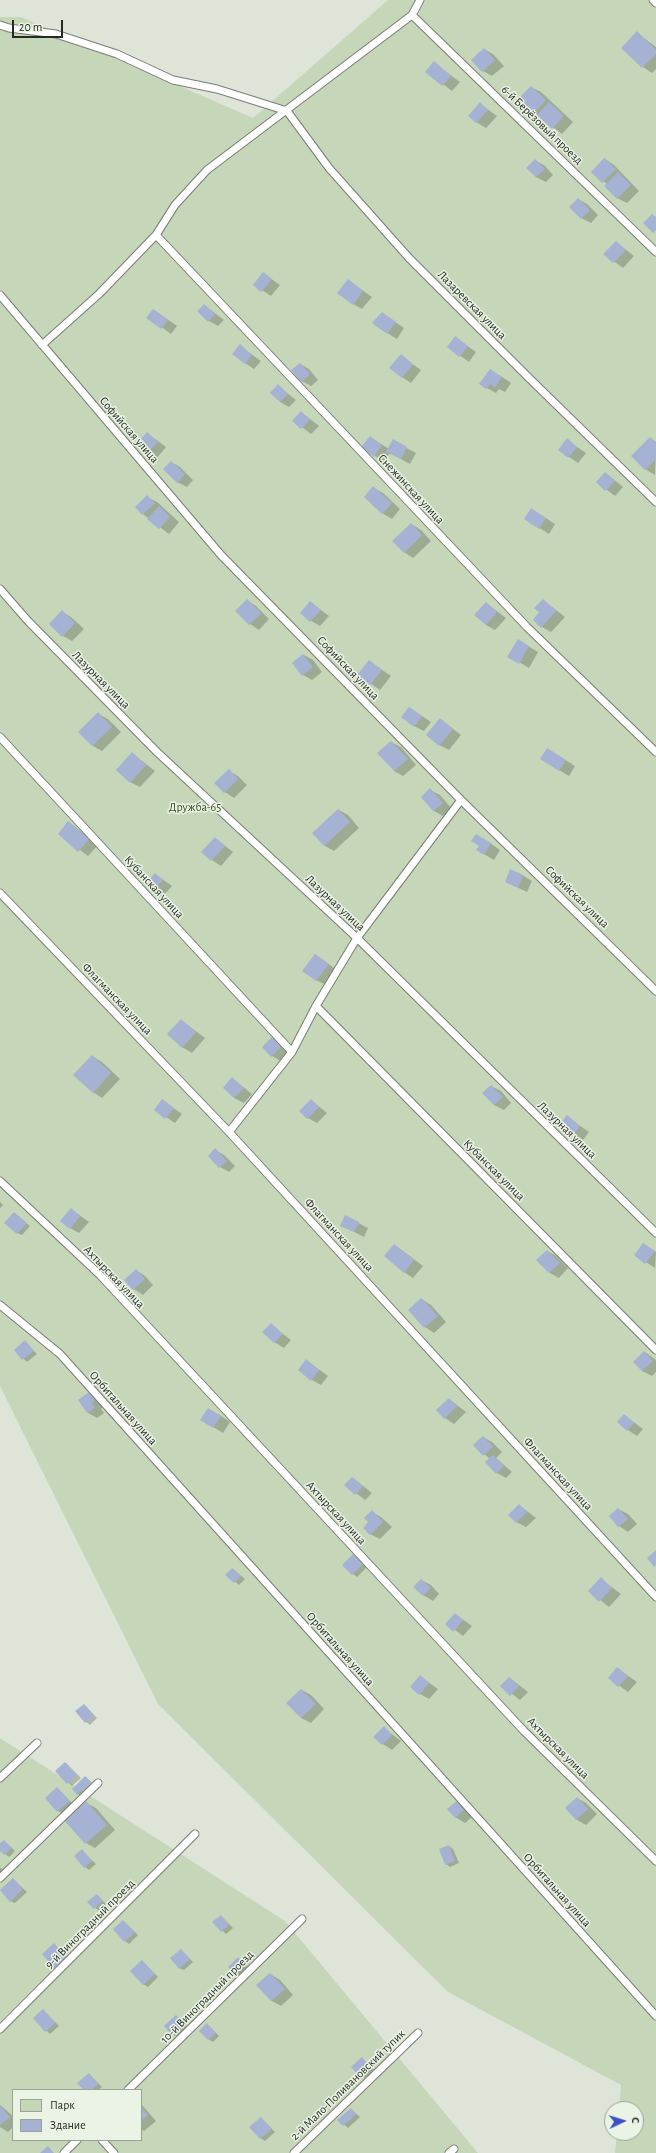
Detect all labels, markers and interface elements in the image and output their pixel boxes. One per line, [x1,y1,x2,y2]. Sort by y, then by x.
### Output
scale bar [14,12,65,38]
text: 20 m [19,21,42,33]
street label: 6-й Берёзовый проезд [498,82,586,168]
street label: Лазаревская улица [435,268,509,342]
street label: Софийская улица [96,394,162,466]
street label: Снежинская улица [375,451,447,527]
street label: Софийская улица [314,633,382,703]
street label: Лазурная улица [69,648,133,712]
park label: Дружба-65 [169,800,221,814]
street label: Кубанская улица [121,852,187,922]
street label: Софийская улица [542,863,612,931]
street label: Лазурная улица [302,872,368,934]
street label: Флагманская улица [79,960,155,1038]
street label: Лазурная улица [535,1098,599,1162]
street label: Кубанская улица [460,1136,528,1204]
street label: Флагманская улица [301,1195,377,1275]
street label: Ахтырская улица [80,1243,148,1311]
street label: Орбитальная улица [86,1368,160,1448]
street label: Флагманская улица [520,1434,596,1514]
street label: Ахтырская улица [303,1478,369,1548]
street label: Орбитальная улица [303,1609,377,1689]
street label: Ахтырская улица [524,1714,592,1782]
street label: Орбитальная улица [520,1850,594,1930]
street label: 9-й Виноградный проезд [42,1876,138,1972]
street label: 10-й Виноградный проезд [158,1948,256,2046]
street label: 2-й Мало-Поливановский тупик [288,2027,408,2143]
legend [12,2089,142,2141]
text: Парк [50,2099,75,2111]
north arrow [604,2101,644,2141]
text: С [630,2117,641,2124]
text: Здание [50,2119,86,2131]

